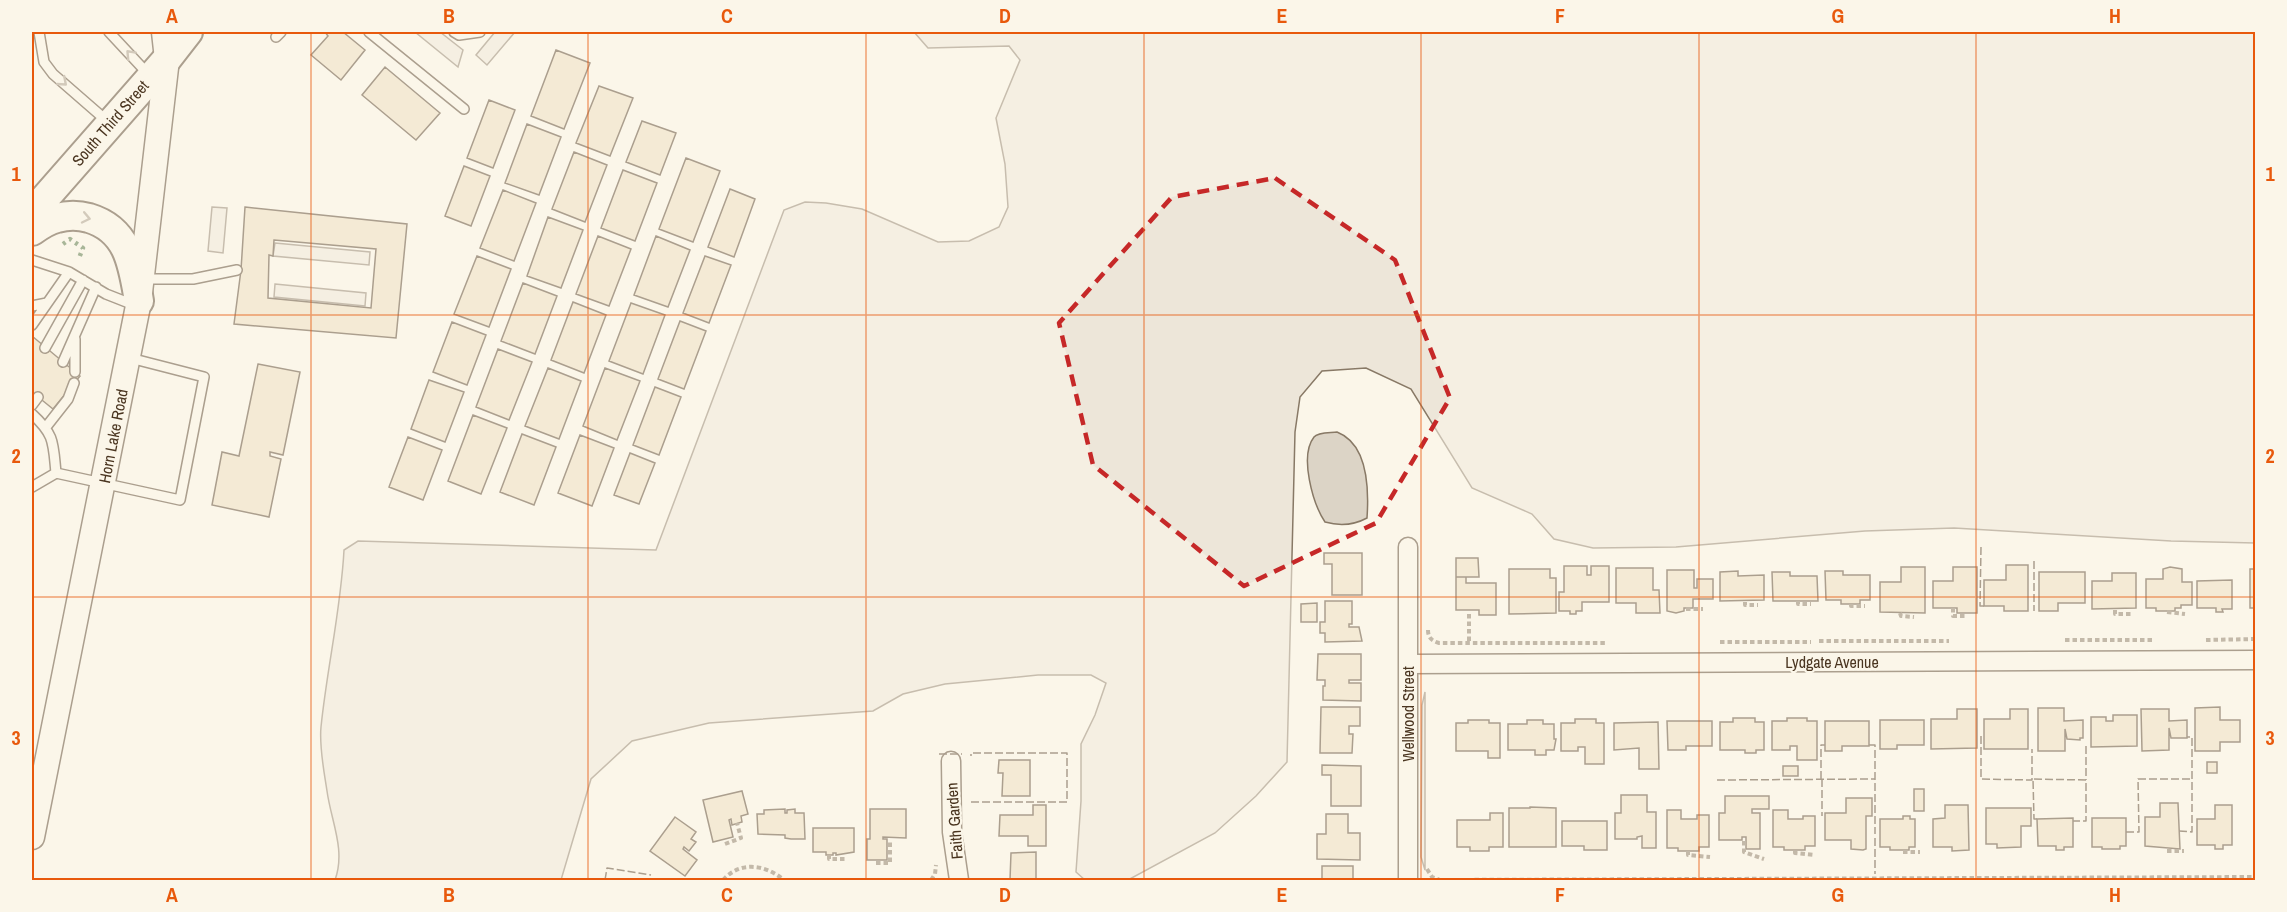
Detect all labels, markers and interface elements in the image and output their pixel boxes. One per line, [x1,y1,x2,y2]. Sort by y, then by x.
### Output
text: A [166,2,178,29]
text: B [443,2,455,29]
text: C [721,2,733,29]
text: D [999,2,1011,29]
text: E [1277,2,1288,29]
text: F [1555,2,1565,29]
text: G [1832,2,1844,29]
text: H [2109,2,2121,29]
one-way arrow [126,50,137,61]
one-way arrow [56,75,67,86]
street label: South Third Street [67,75,154,171]
text: 1 [11,160,21,187]
text: 1 [2265,160,2275,187]
one-way arrow [81,211,91,224]
street label: Horn Lake Road [93,387,133,485]
text: 2 [11,442,21,469]
text: 2 [2265,442,2275,469]
street label: Lydgate Avenue [1785,651,1879,673]
street label: Wellwood Street [1397,666,1419,762]
text: 3 [11,724,21,751]
text: 3 [2265,724,2275,751]
street label: Faith Garden [940,782,968,860]
text: A [166,881,178,908]
text: B [443,881,455,908]
text: C [721,881,733,908]
text: D [999,881,1011,908]
text: E [1277,881,1288,908]
text: F [1555,881,1565,908]
text: G [1832,881,1844,908]
text: H [2109,881,2121,908]

